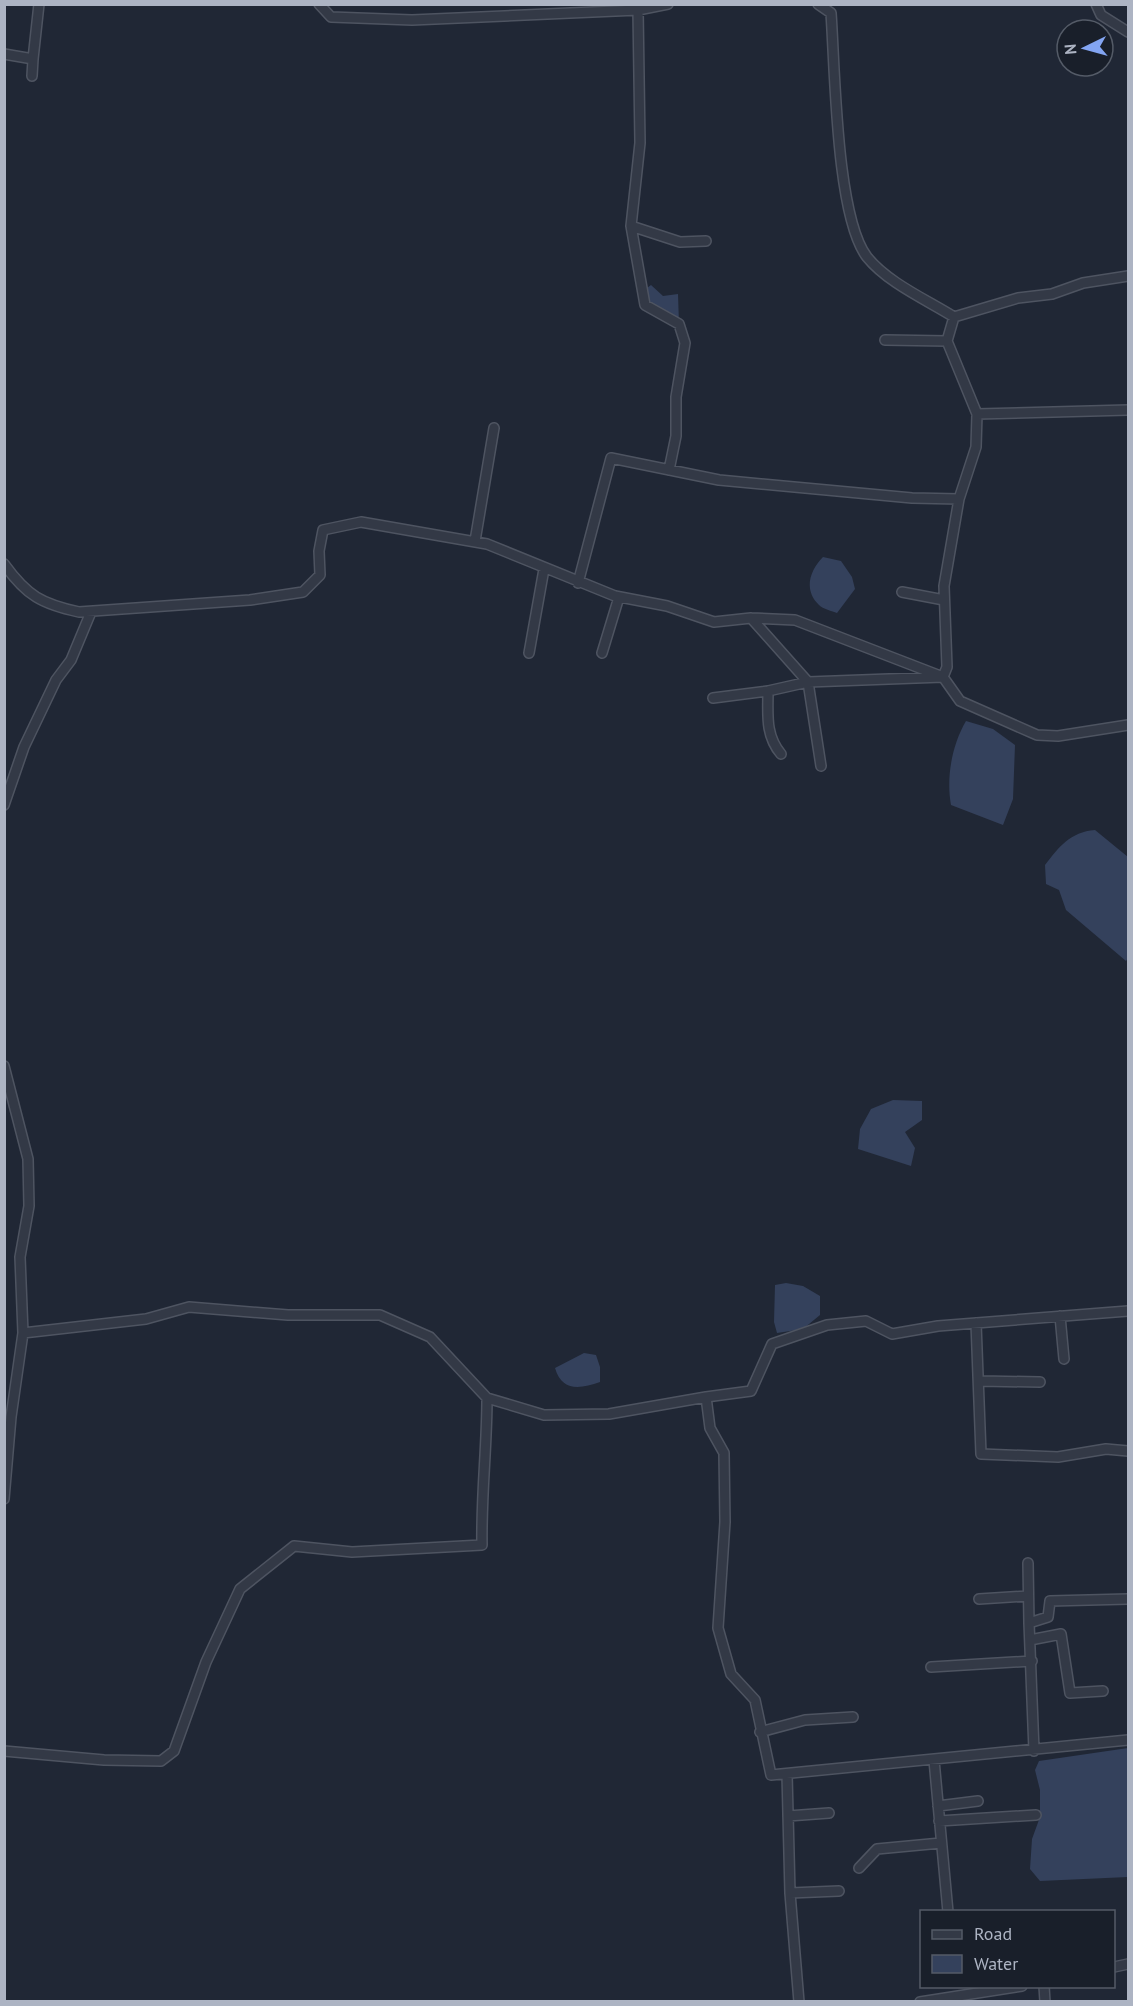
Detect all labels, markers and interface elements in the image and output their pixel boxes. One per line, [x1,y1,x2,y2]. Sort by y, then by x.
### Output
north arrow [1055,18,1115,78]
text: N [1060,43,1080,55]
legend [920,1910,1115,1988]
text: Road [974,1922,1012,1945]
text: Water [974,1952,1018,1975]

